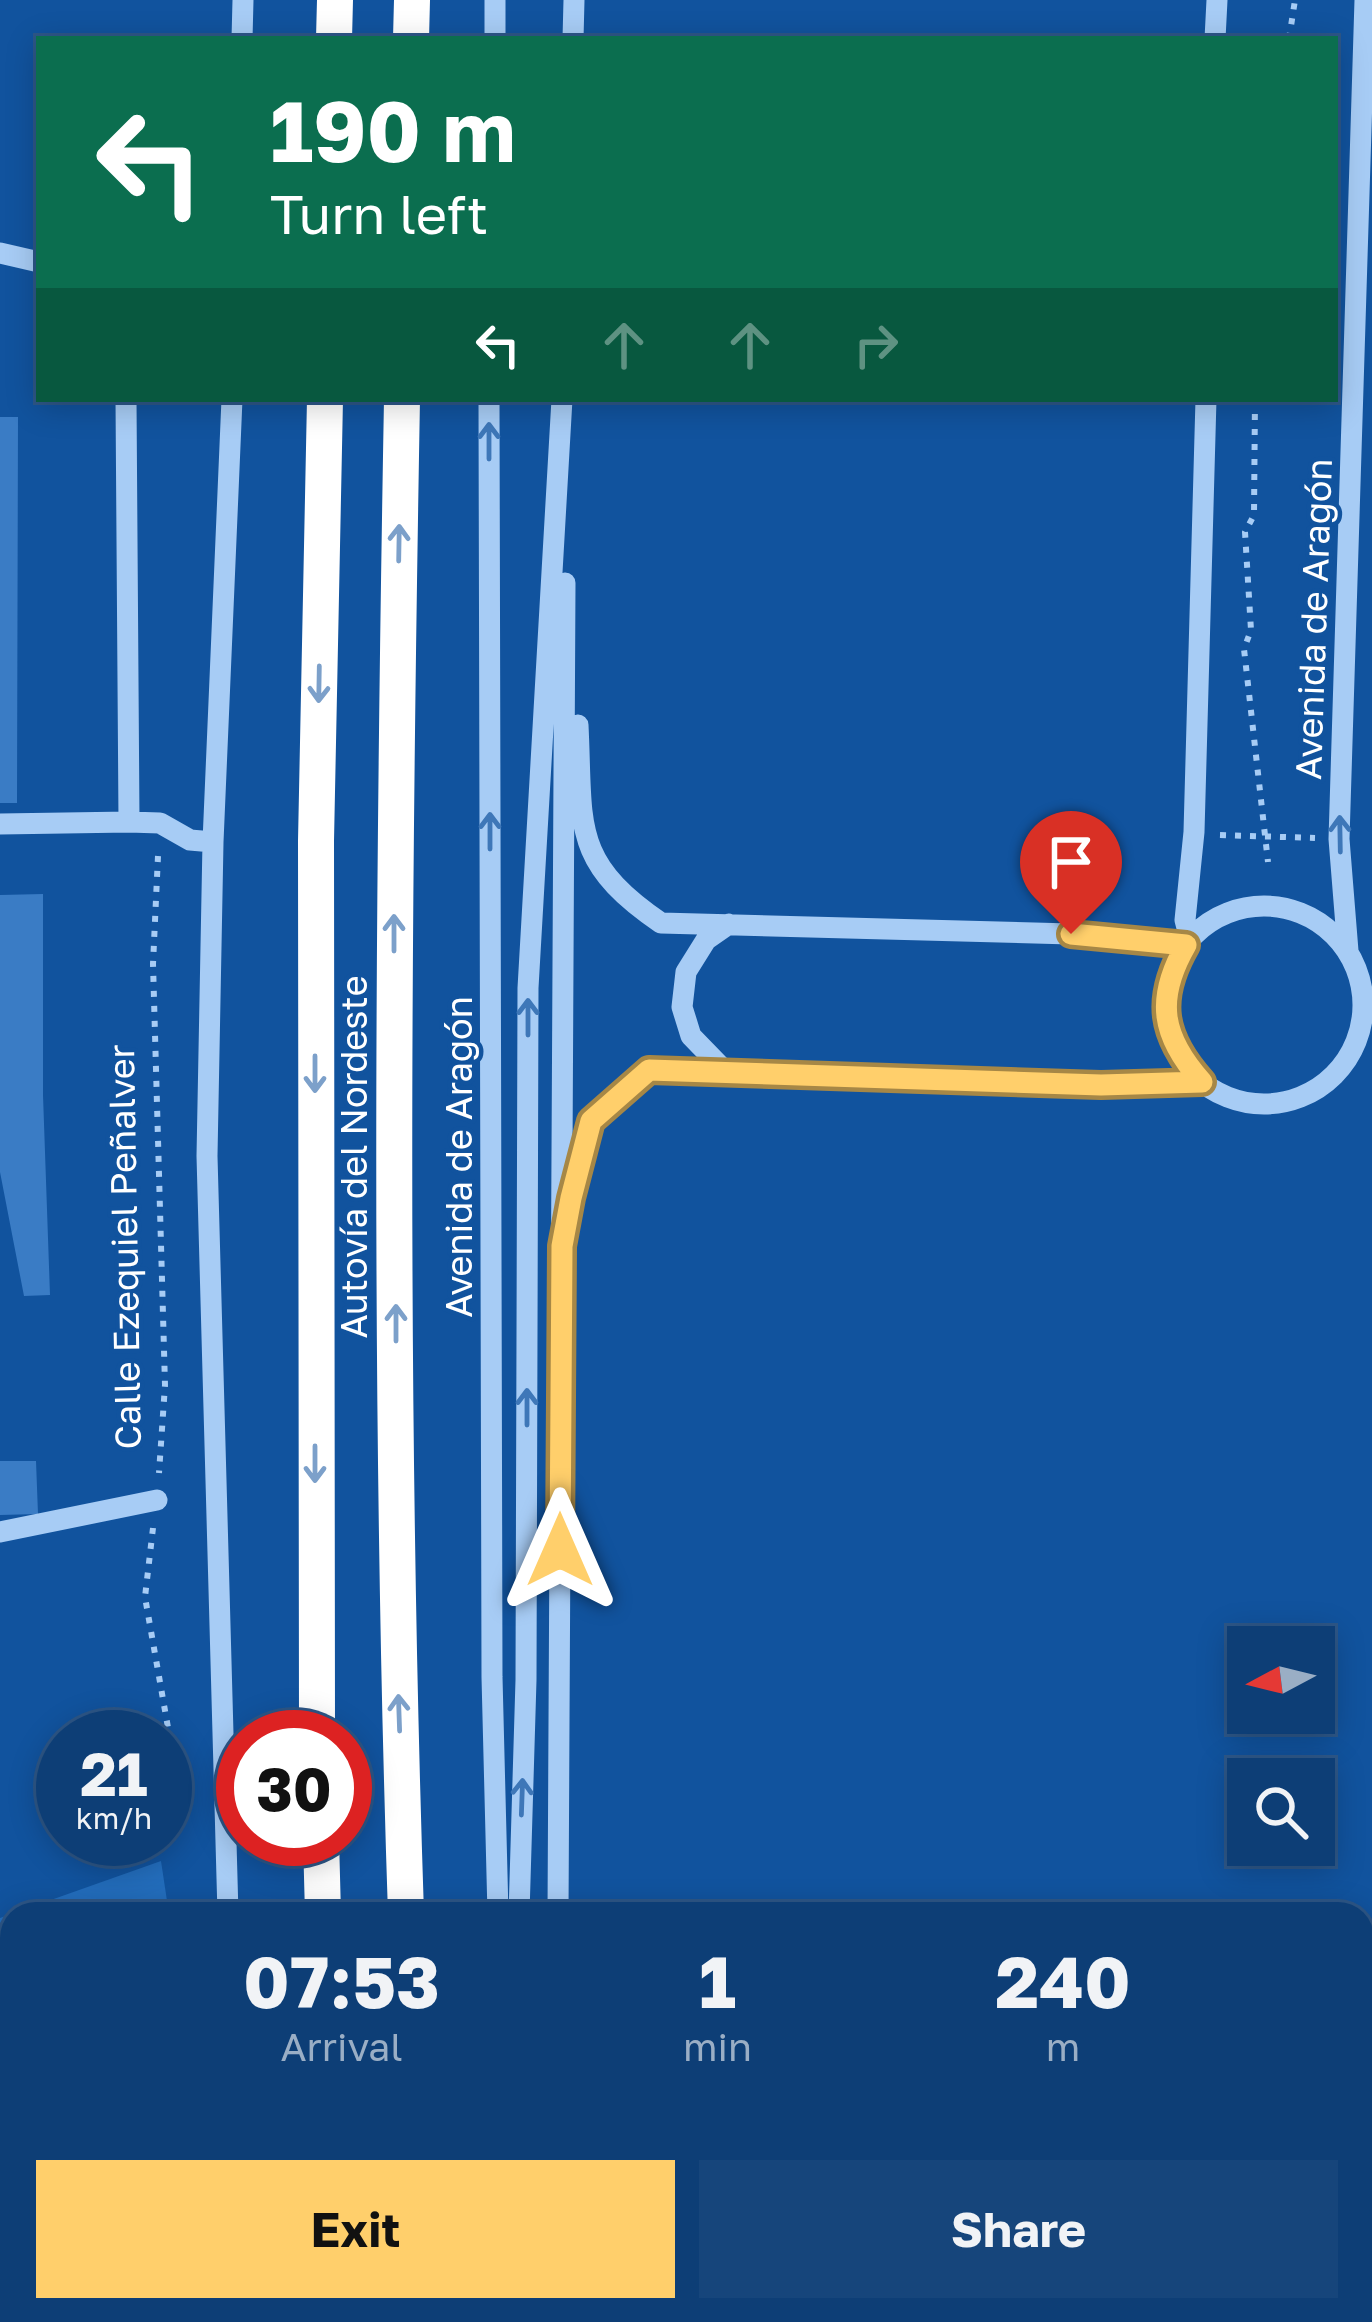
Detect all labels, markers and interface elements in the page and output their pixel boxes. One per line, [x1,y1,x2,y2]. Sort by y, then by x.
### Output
text: 190 m [270,80,516,180]
icon: left [72,84,228,240]
text: Turn left [270,181,488,246]
icon: left [465,312,531,378]
icon: ahead [591,312,657,378]
icon: ahead [717,312,783,378]
icon: right [843,312,909,378]
one-way arrow [478,422,500,461]
street label: Avenida de Aragón [1286,458,1340,780]
one-way arrow [388,524,411,563]
one-way arrow [308,664,331,703]
pin [1020,811,1122,934]
one-way arrow [479,812,501,851]
one-way arrow [1329,816,1352,855]
icon: arrive [1038,829,1104,895]
one-way arrow [383,914,405,953]
street label: Autovía del Nordeste [332,975,375,1339]
street label: Avenida de Aragón [437,996,480,1318]
one-way arrow [517,998,539,1037]
street label: Calle Ezequiel Peñalver [99,1044,149,1450]
one-way arrow [304,1054,326,1093]
one-way arrow [385,1304,407,1343]
one-way arrow [516,1388,538,1427]
one-way arrow [304,1444,326,1483]
position arrow [497,1487,623,1613]
north arrow [1227,1626,1335,1734]
map controls [1227,1626,1335,1866]
one-way arrow [388,1694,411,1733]
speed limit sign: 30 [216,1710,372,1866]
text: 21 [80,1737,148,1809]
button: search [1227,1758,1335,1866]
one-way arrow [511,1778,534,1817]
text: km/h [76,1800,152,1836]
text: 07:53 [243,1937,440,2024]
text: 1 [699,1937,736,2024]
text: 240 [995,1937,1131,2024]
text: Arrival [280,2023,403,2070]
text: min [683,2023,752,2070]
text: m [1046,2023,1080,2070]
button: Exit [36,2160,675,2298]
button: Share [699,2160,1338,2298]

